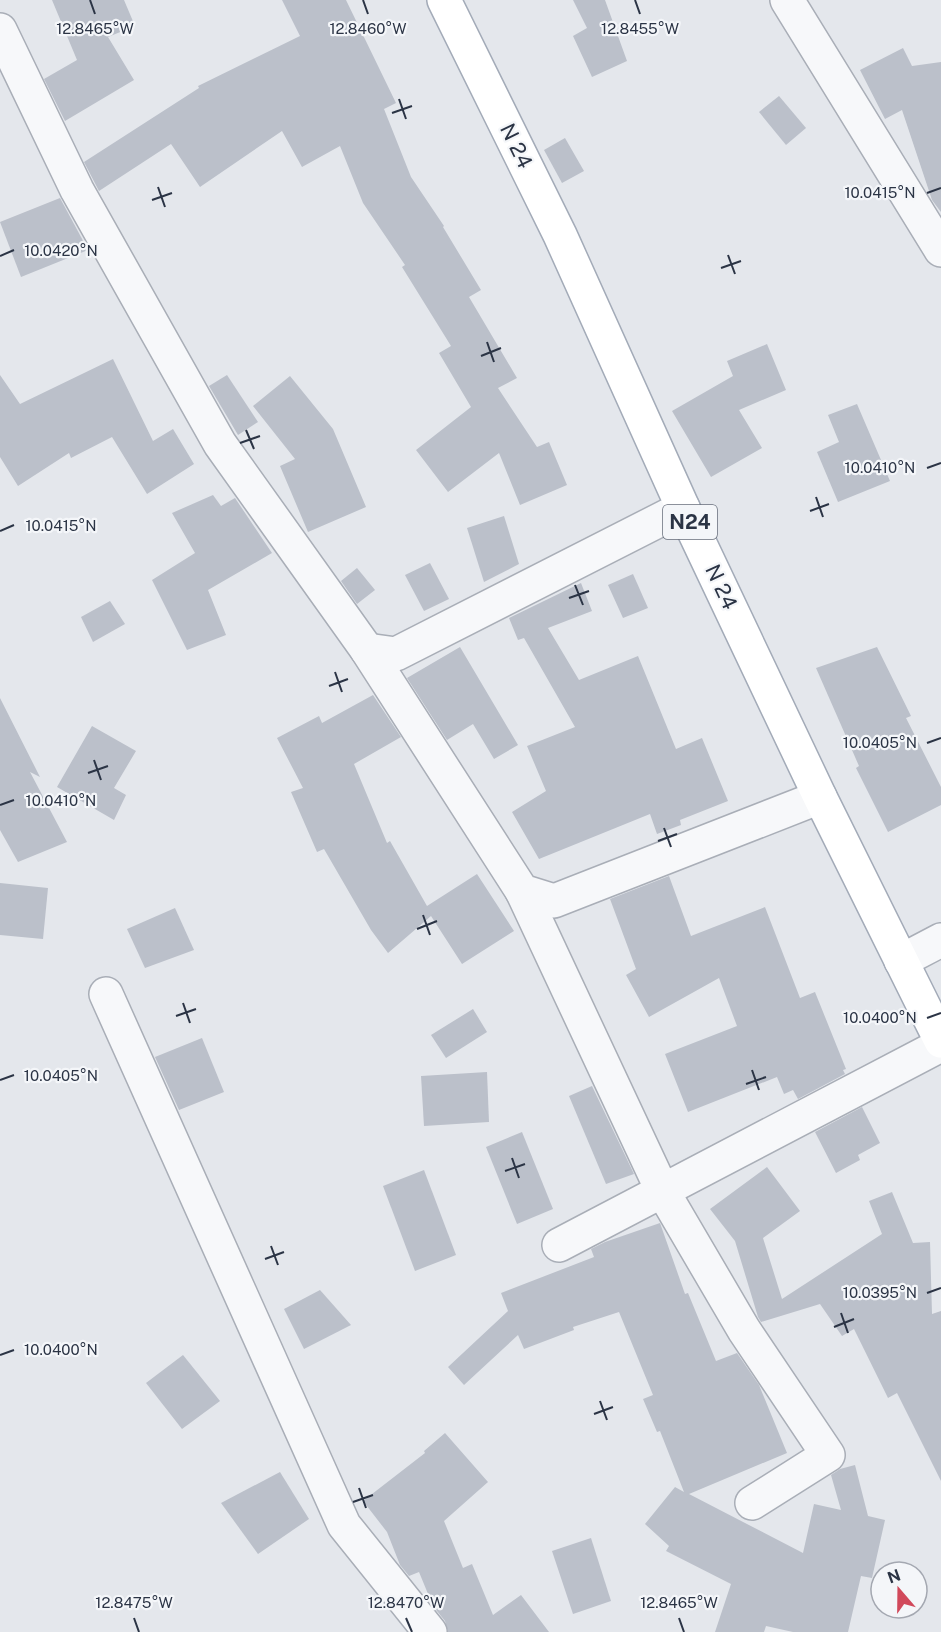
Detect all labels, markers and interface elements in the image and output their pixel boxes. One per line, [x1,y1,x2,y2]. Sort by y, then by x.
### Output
text: 12.8465°W [56,20,134,37]
text: 12.8460°W [329,20,407,37]
text: 12.8455°W [601,20,679,37]
street label: N 24 [495,119,538,172]
text: 10.0415°N [844,184,916,201]
text: 10.0420°N [24,242,98,259]
text: 10.0410°N [845,459,915,476]
road number: N24 [663,505,717,539]
text: 10.0415°N [25,517,97,534]
street label: N 24 [700,560,743,613]
text: 10.0405°N [843,734,917,751]
text: 10.0410°N [26,792,96,809]
text: 10.0400°N [843,1009,917,1026]
text: 10.0405°N [24,1067,98,1084]
text: 10.0395°N [843,1284,917,1301]
text: 10.0400°N [24,1341,98,1358]
north arrow [869,1560,929,1620]
text: N [885,1565,903,1587]
text: 12.8475°W [95,1594,173,1611]
text: 12.8470°W [368,1594,444,1611]
text: 12.8465°W [640,1594,718,1611]

